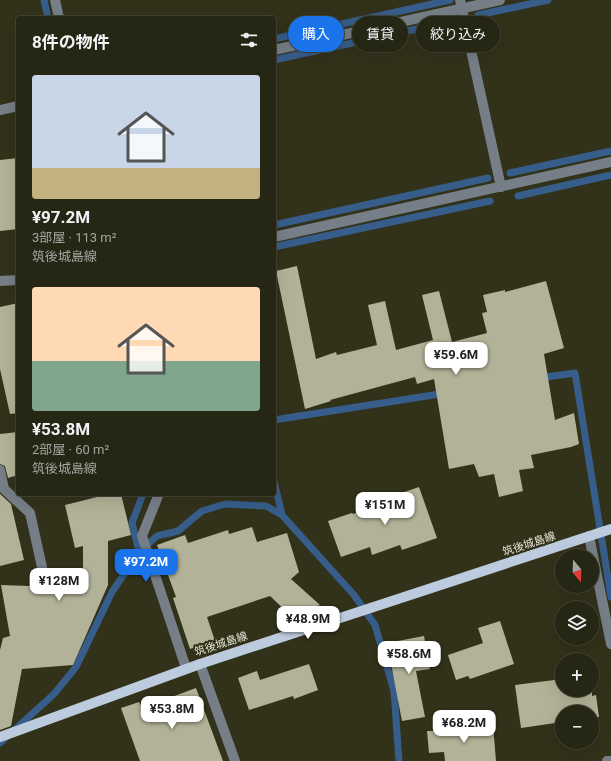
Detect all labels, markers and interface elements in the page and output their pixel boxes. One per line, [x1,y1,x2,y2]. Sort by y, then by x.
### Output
chip: 購入 [288,16,344,52]
chip: 賃貸 [352,16,408,52]
chip: 絞り込み [416,16,500,52]
icon: filters [238,29,260,51]
text: 8件の物件 [32,32,110,52]
icon: home [110,101,182,173]
text: ¥97.2M [32,207,90,227]
text: 3部屋 · 113 m² [32,230,116,245]
text: 筑後城島線 [32,249,97,264]
icon: home [110,313,182,385]
pin: ¥59.6M [423,342,489,376]
text: ¥59.6M [434,347,478,362]
text: ¥53.8M [32,419,90,439]
text: 2部屋 · 60 m² [32,442,109,457]
text: 筑後城島線 [32,461,97,476]
pin: ¥151M [357,492,413,526]
text: ¥151M [365,497,405,512]
street label: 筑後城島線 [501,529,557,559]
pin: ¥97.2M [113,549,179,583]
north arrow [555,549,599,593]
map controls [555,549,599,749]
text: ¥97.2M [124,554,168,569]
pin: ¥128M [31,568,87,602]
text: ¥128M [39,573,79,588]
button: layers [555,601,599,645]
pin: ¥48.9M [275,606,341,640]
text: ¥48.9M [286,611,330,626]
street label: 筑後城島線 [193,629,249,659]
pin: ¥58.6M [376,641,442,675]
text: ¥58.6M [387,646,431,661]
button: + [555,653,599,697]
pin: ¥53.8M [139,696,205,730]
text: ¥53.8M [150,701,194,716]
button: − [555,705,599,749]
pin: ¥68.2M [431,710,497,744]
text: ¥68.2M [442,715,486,730]

